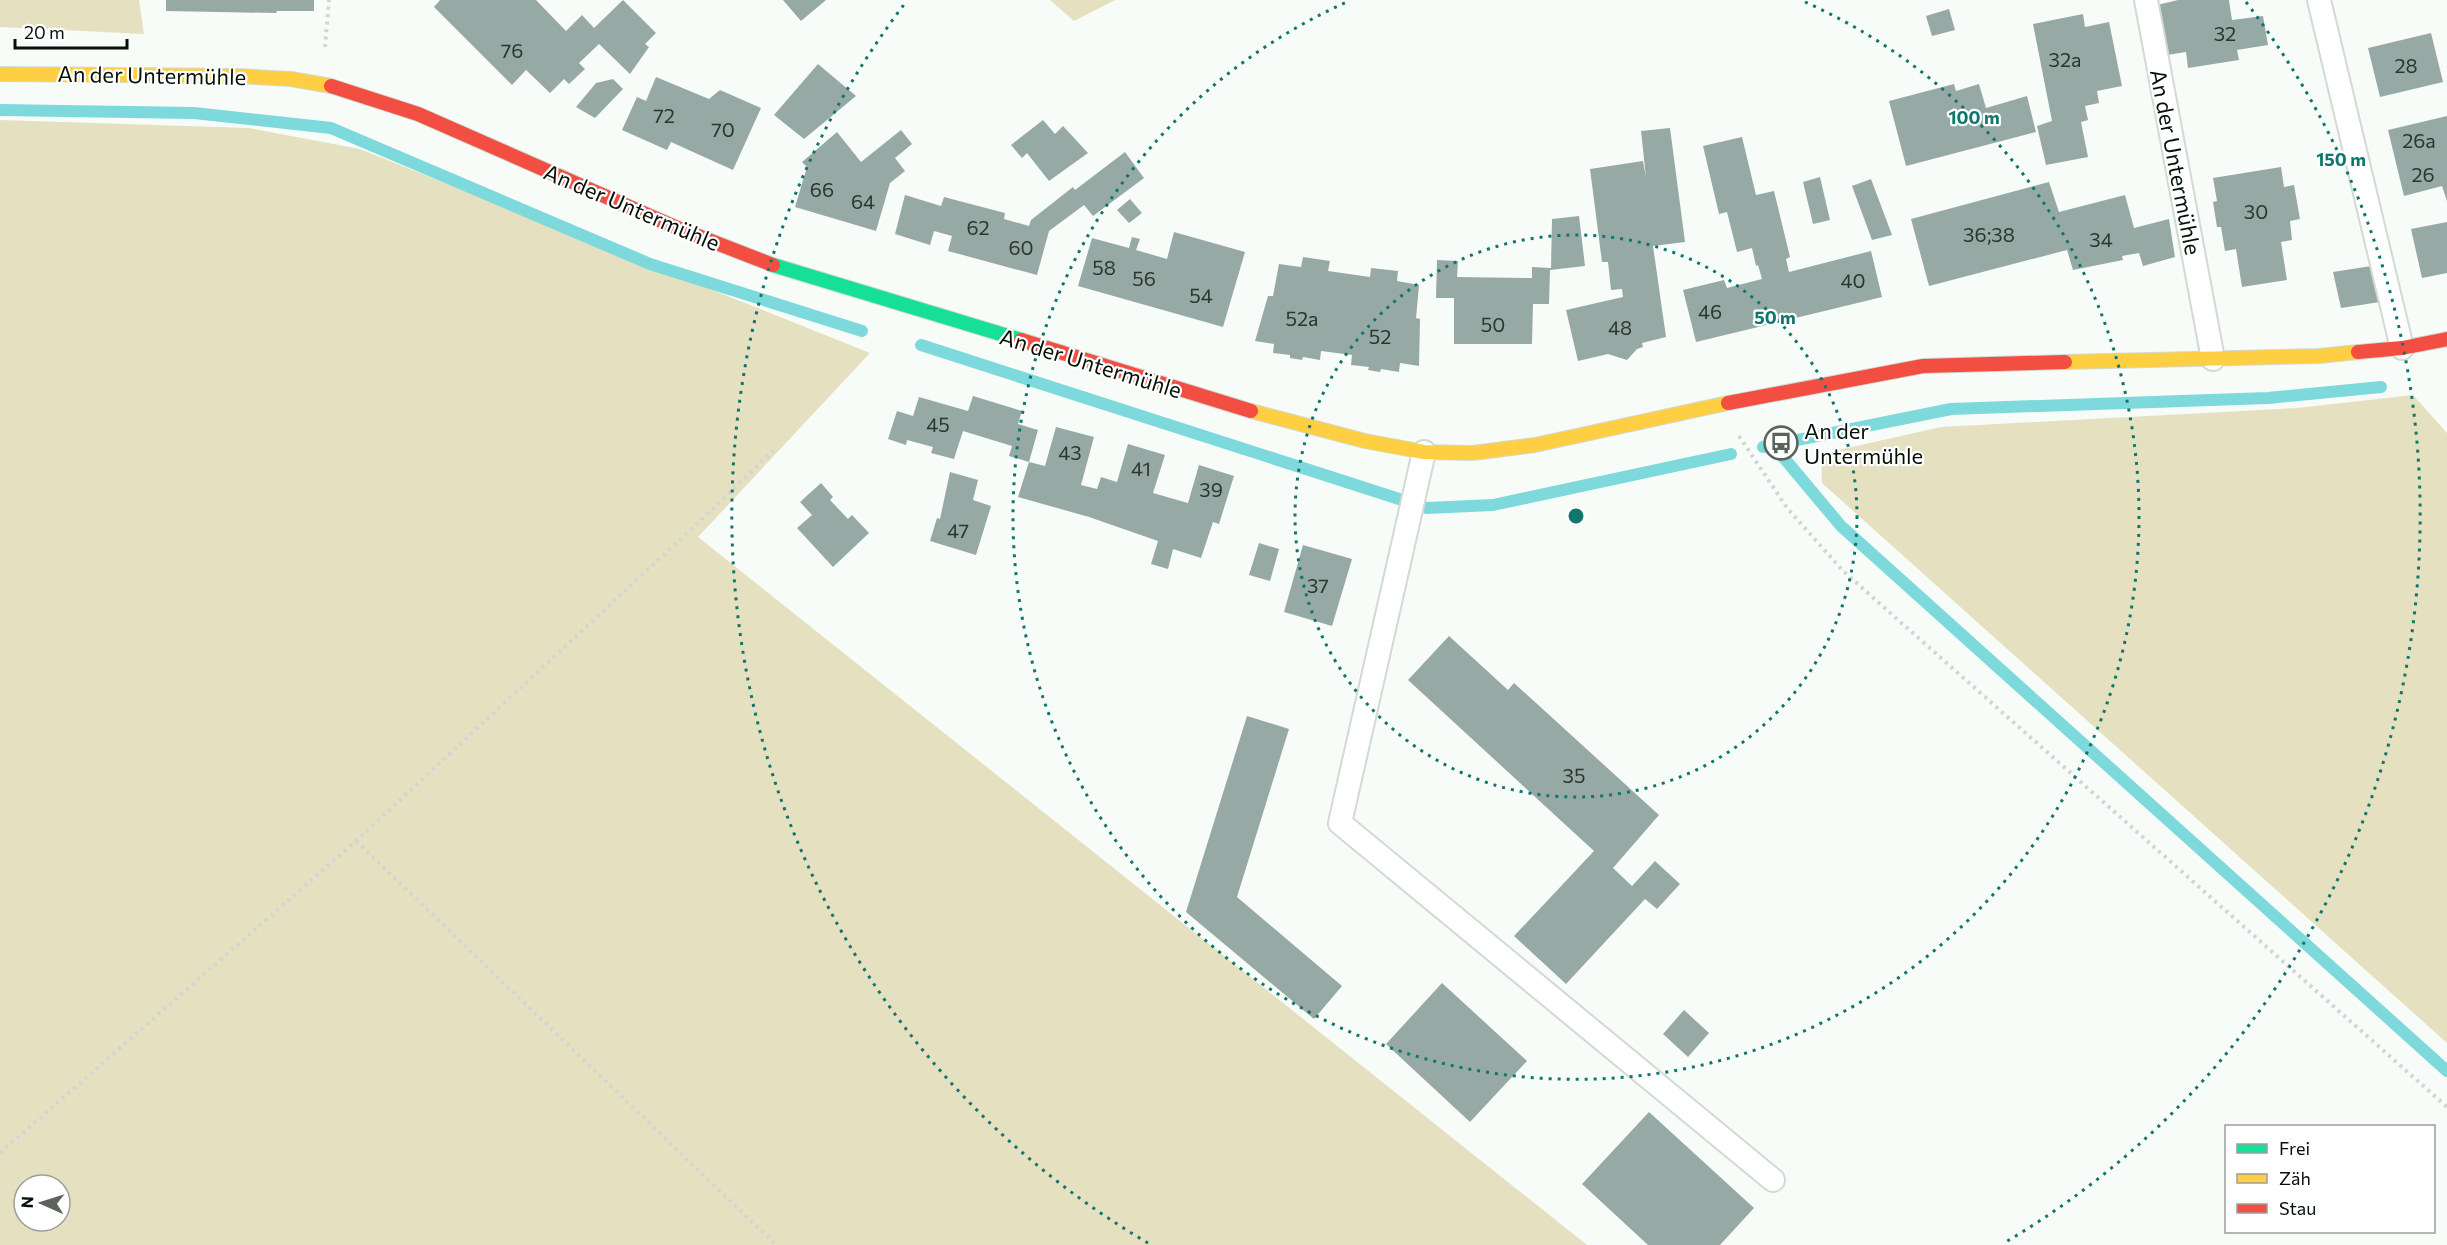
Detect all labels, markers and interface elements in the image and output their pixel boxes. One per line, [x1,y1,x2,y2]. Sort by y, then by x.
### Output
scale bar [15,12,128,50]
text: 20 m [24,21,65,43]
house number: 32 [2214,21,2236,45]
house number: 76 [501,38,523,62]
house number: 32a [2049,47,2081,71]
house number: 28 [2394,53,2418,77]
street label: An der Untermühle [58,60,246,90]
street label: An der Untermühle [2145,67,2207,257]
house number: 72 [653,103,675,127]
text: 100 m [1948,106,2000,128]
house number: 70 [711,117,735,141]
house number: 26a [2402,128,2436,152]
text: 150 m [2316,148,2366,170]
street label: An der Untermühle [540,158,724,256]
house number: 26 [2411,162,2435,186]
house number: 66 [810,177,834,201]
house number: 64 [851,189,875,213]
house number: 30 [2244,199,2268,223]
house number: 62 [966,215,990,239]
house number: 36;38 [1963,222,2015,246]
house number: 34 [2089,227,2113,251]
house number: 60 [1008,235,1034,259]
house number: 58 [1092,255,1116,279]
house number: 56 [1132,266,1156,290]
house number: 40 [1840,268,1866,292]
house number: 54 [1189,283,1213,307]
house number: 46 [1698,299,1722,323]
house number: 52a [1285,306,1319,330]
text: 50 m [1754,306,1796,328]
house number: 50 [1481,312,1505,336]
house number: 48 [1608,315,1632,339]
street label: An der Untermühle [997,323,1185,403]
house number: 52 [1369,324,1391,348]
house number: 45 [926,412,950,436]
place label: An der Untermühle [1804,417,1923,469]
bus stop icon: An der Untermühle [1763,425,1799,461]
house number: 43 [1058,440,1082,464]
house number: 41 [1131,456,1151,480]
house number: 39 [1199,477,1223,501]
centre of rings [1566,506,1586,526]
house number: 47 [947,518,969,542]
house number: 37 [1307,573,1329,597]
house number: 35 [1563,763,1585,787]
legend [2225,1125,2435,1233]
text: Frei [2279,1137,2310,1159]
text: Zäh [2279,1167,2311,1189]
north arrow [12,1173,72,1233]
text: N [17,1196,36,1209]
text: Stau [2279,1197,2316,1219]

